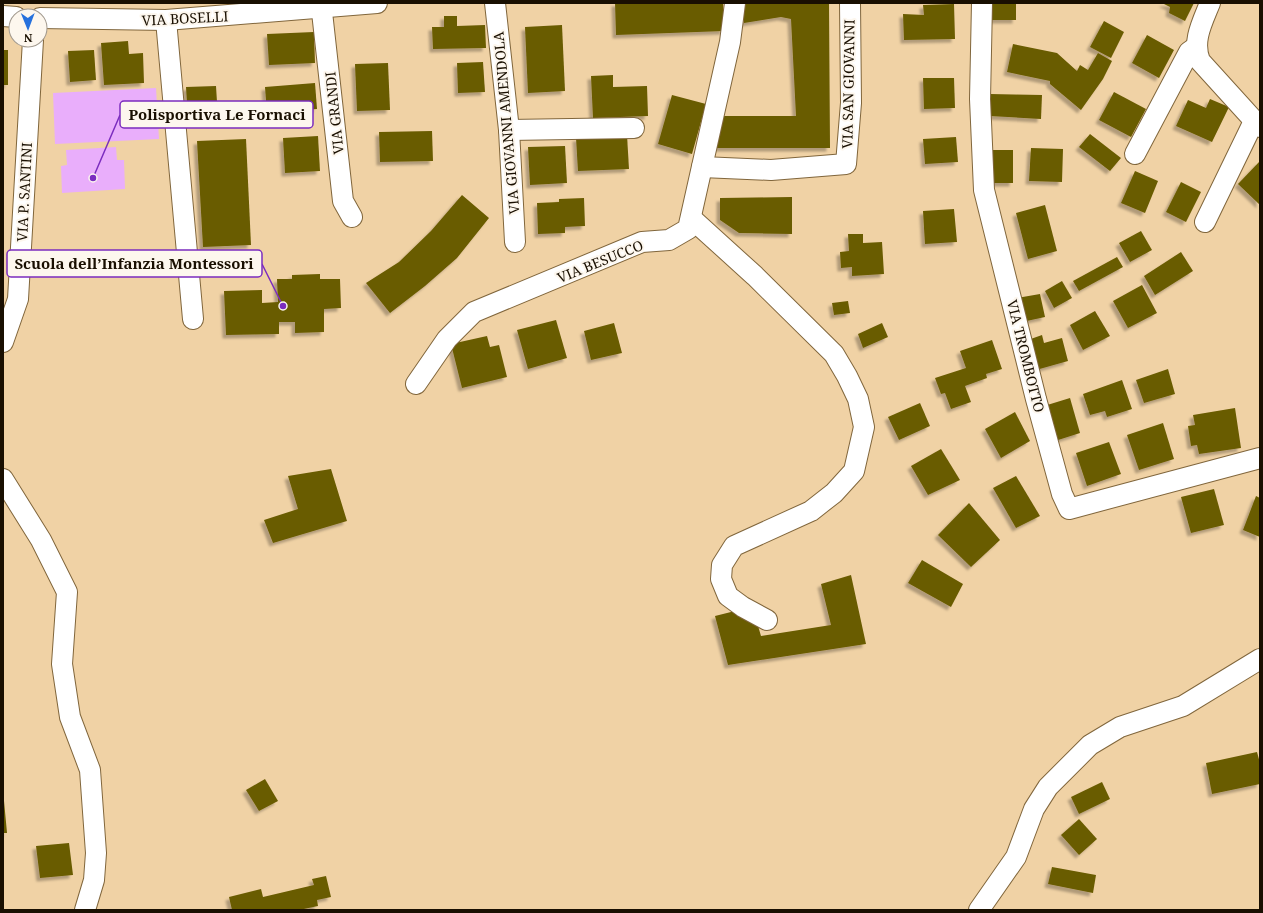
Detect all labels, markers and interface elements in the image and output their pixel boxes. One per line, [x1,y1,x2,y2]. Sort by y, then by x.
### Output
street label: VIA BOSELLI [141,6,229,30]
north arrow [8,8,48,48]
street label: VIA SAN GIOVANNI [837,19,859,149]
text: N [23,31,33,46]
street label: VIA GIOVANNI AMENDOLA [489,31,523,215]
street label: VIA GRANDI [320,71,348,155]
callout: Polisportiva Le Fornaci [120,101,313,128]
text: Polisportiva Le Fornaci [129,104,306,124]
street label: VIA P. SANTINI [12,142,36,242]
street label: VIA BESUCCO [554,235,646,287]
callout: Scuola dell’Infanzia Montessori [7,250,262,277]
text: Scuola dell’Infanzia Montessori [14,253,254,273]
street label: VIA TROMBOTTO [1003,298,1049,414]

